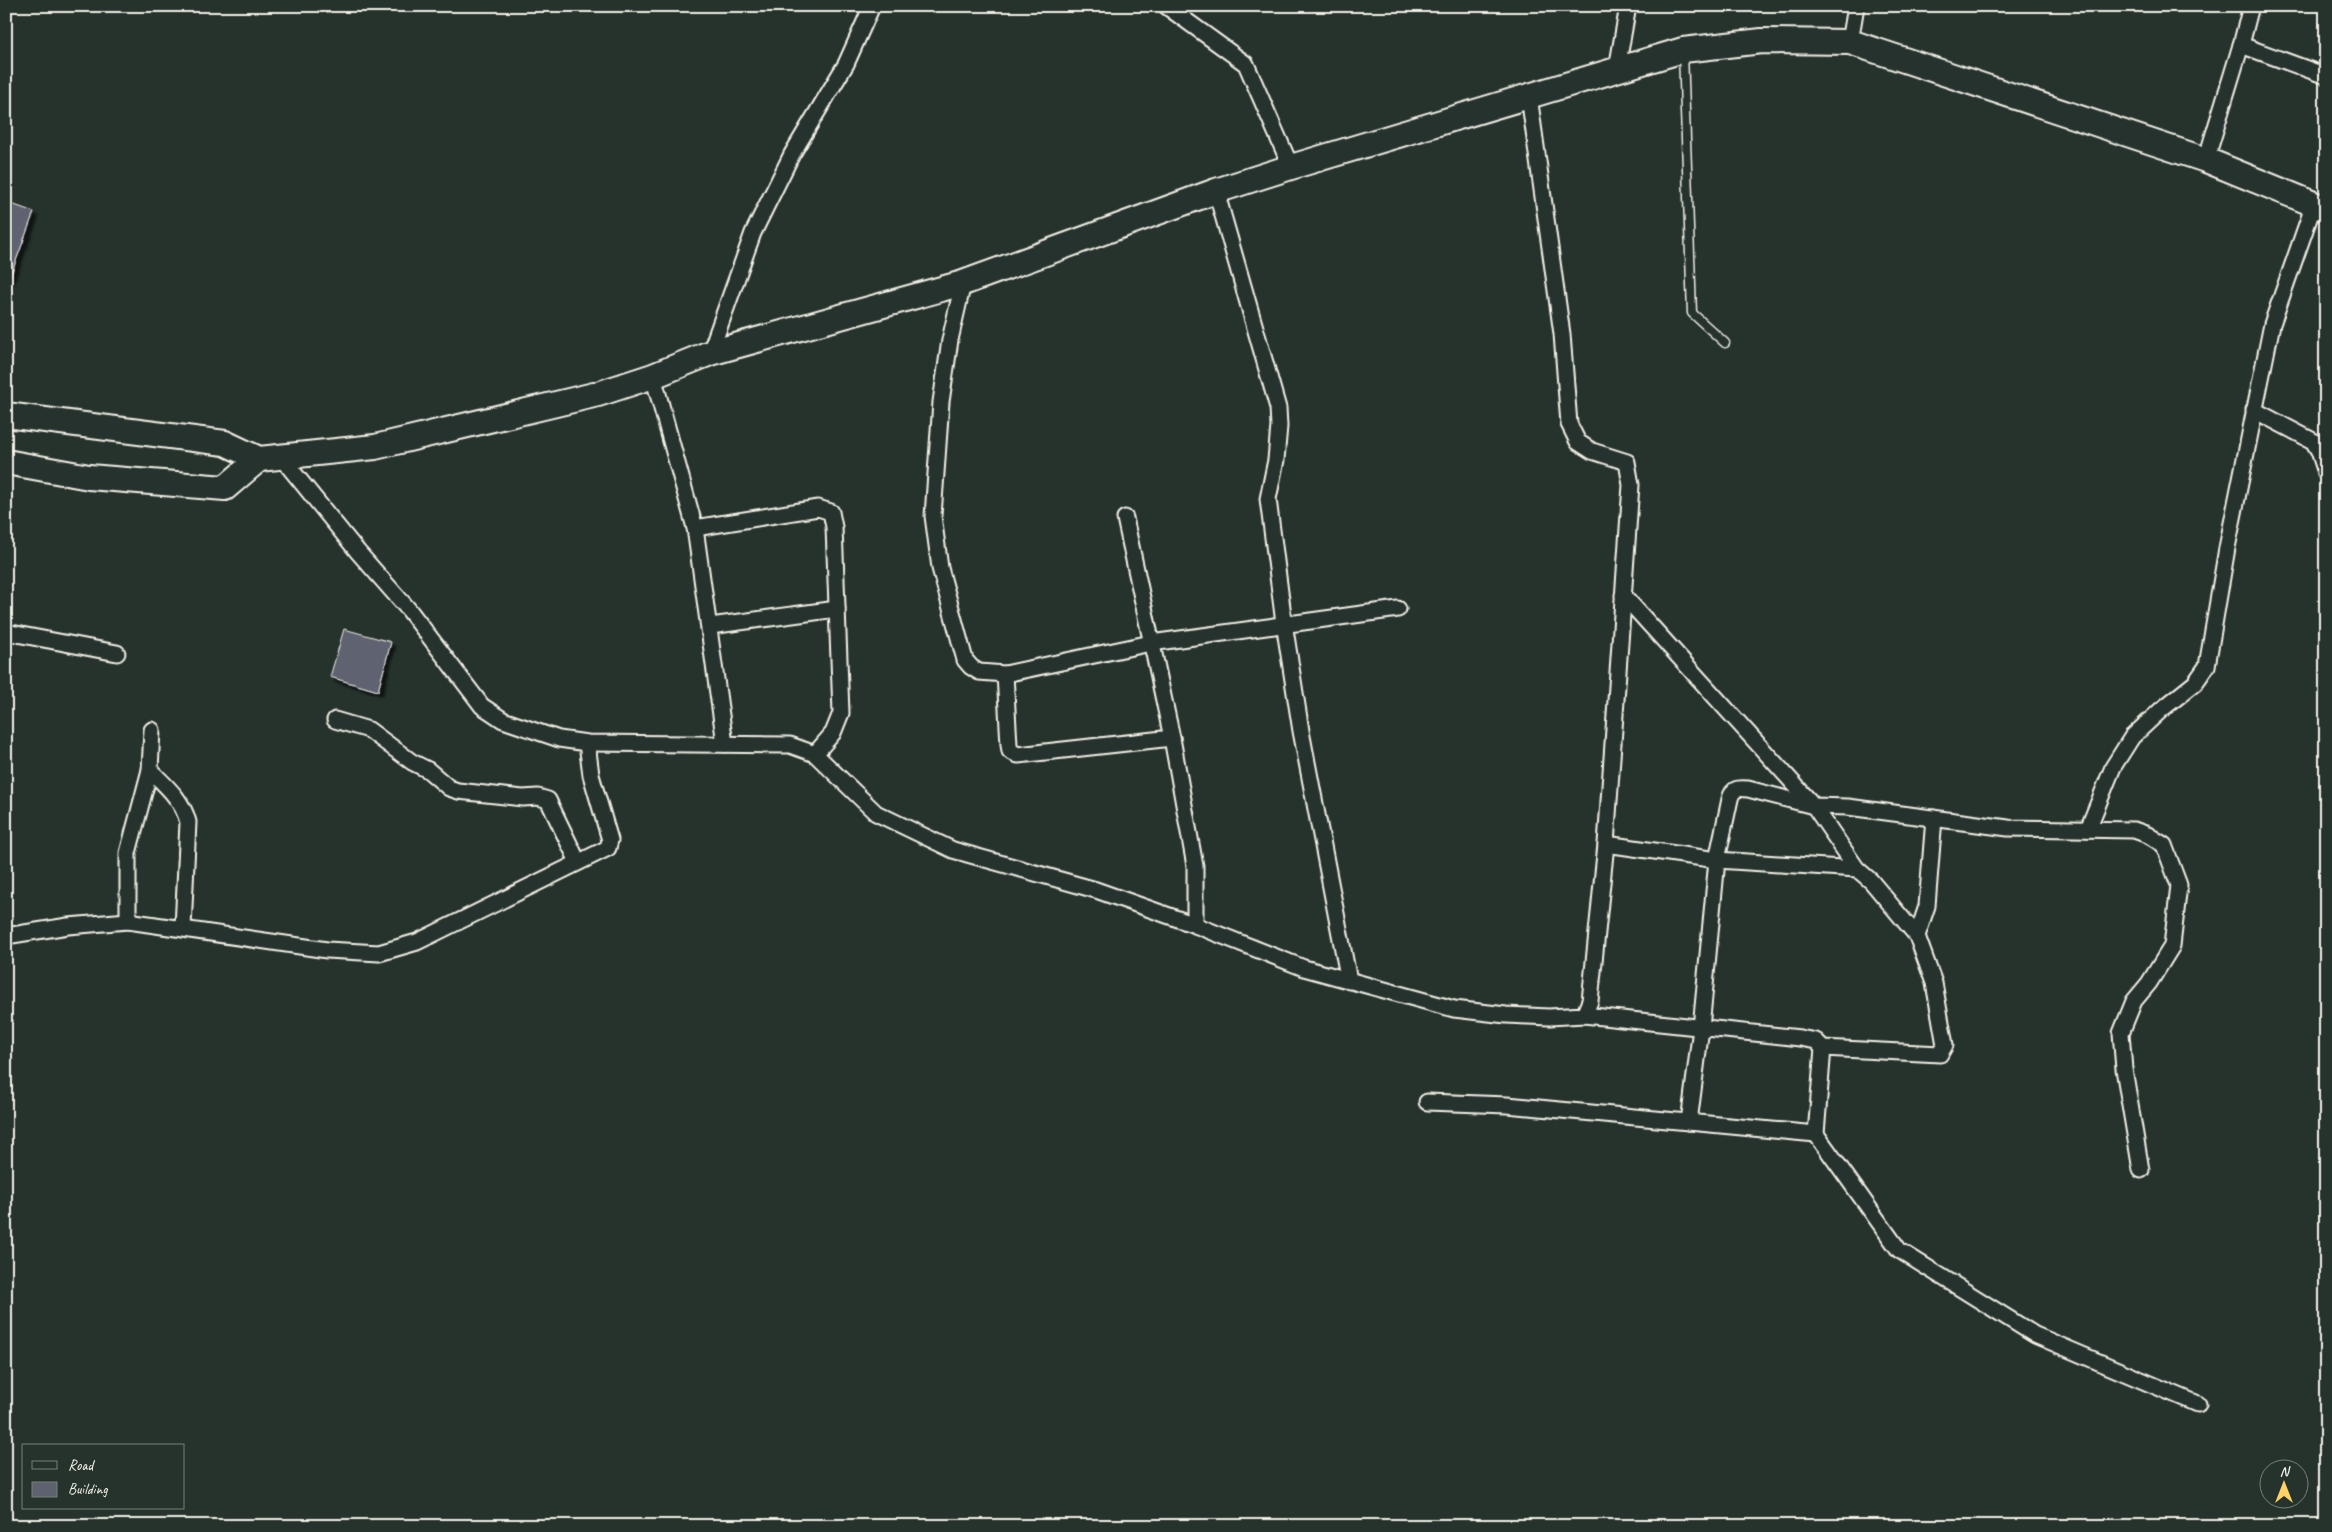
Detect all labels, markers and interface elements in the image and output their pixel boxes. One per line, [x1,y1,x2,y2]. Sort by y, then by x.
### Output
legend [22,1444,185,1510]
text: Road [68,1456,95,1475]
north arrow [2260,1460,2310,1510]
text: N [2280,1463,2291,1480]
text: Building [68,1480,108,1499]

